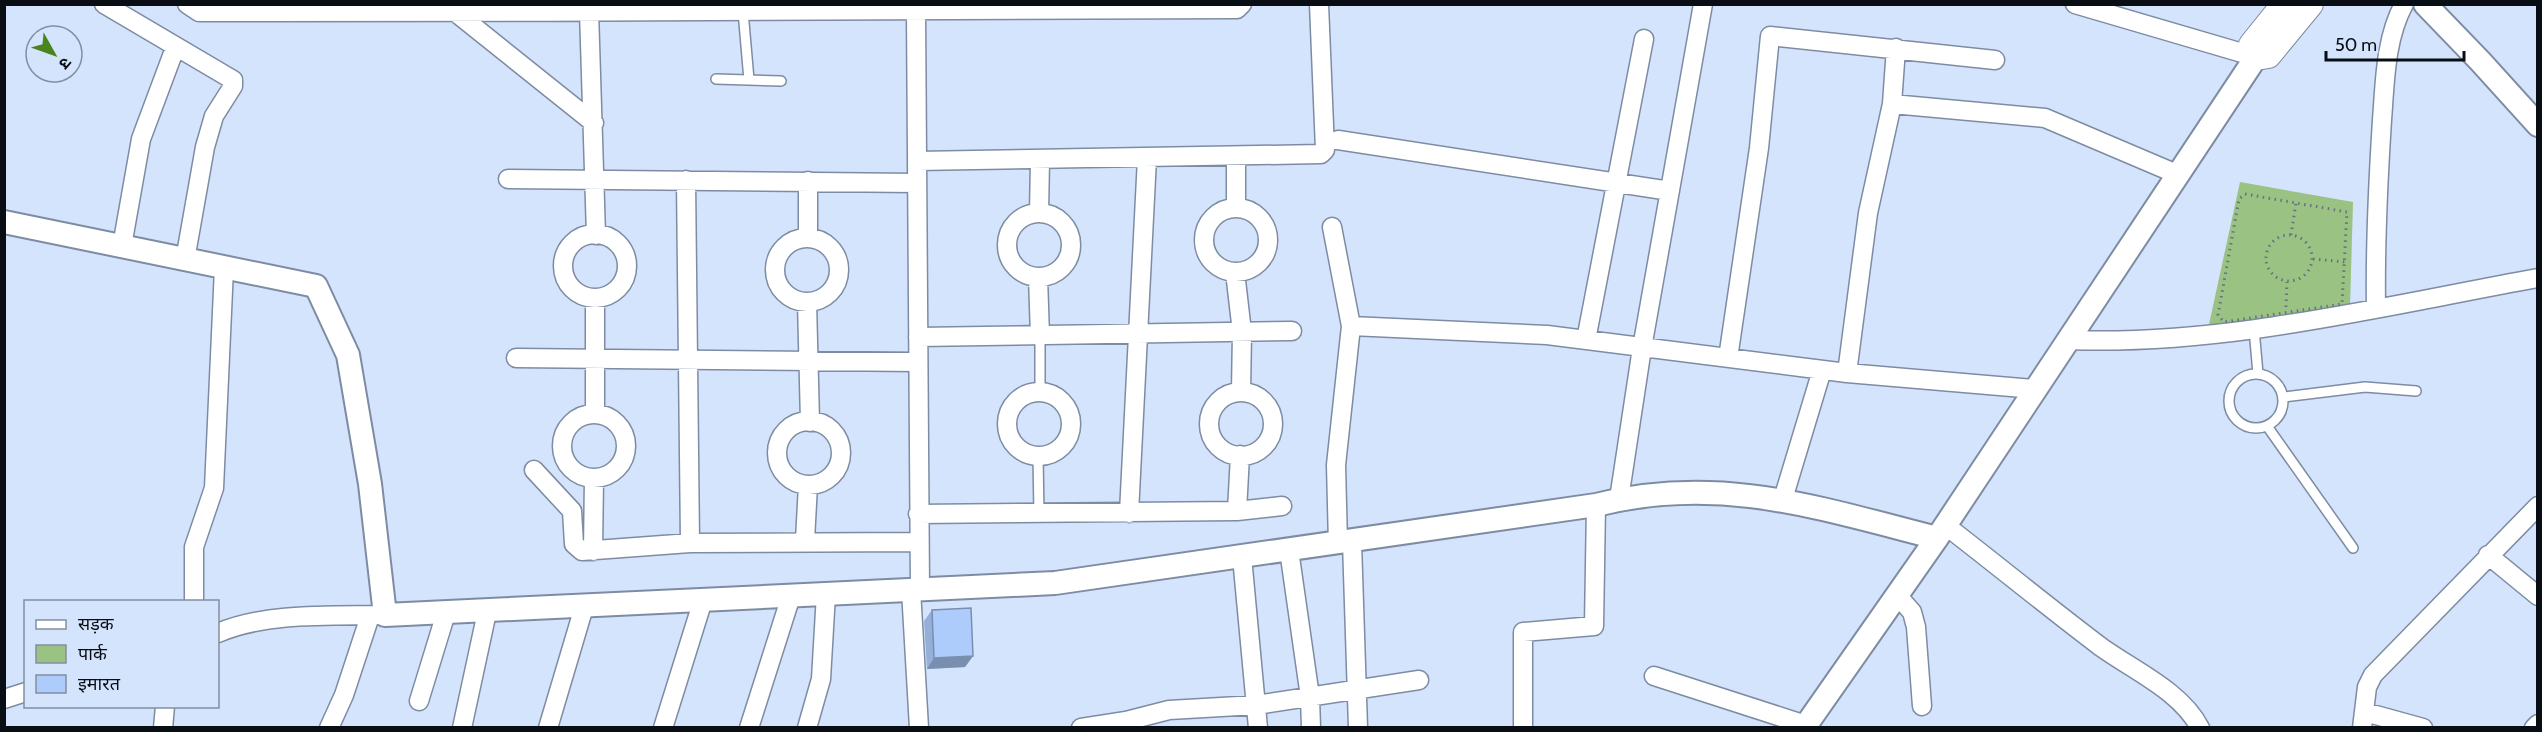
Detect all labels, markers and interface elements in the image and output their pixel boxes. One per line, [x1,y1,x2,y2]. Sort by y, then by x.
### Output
north arrow [24,24,84,84]
scale bar [2326,24,2464,62]
text: 50 m [2335,34,2377,56]
text: उ [54,54,75,73]
legend [24,600,219,708]
text: सड़क [78,613,115,635]
text: पार्क [78,643,108,665]
text: इमारत [78,673,121,695]

